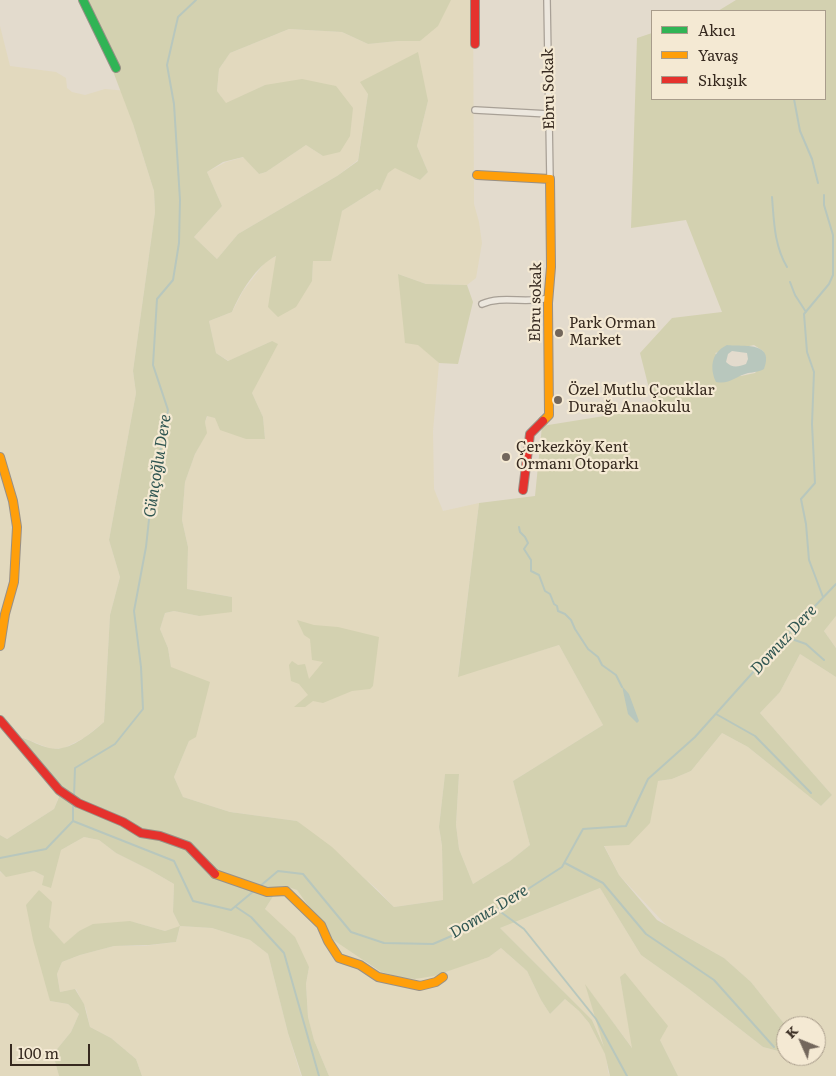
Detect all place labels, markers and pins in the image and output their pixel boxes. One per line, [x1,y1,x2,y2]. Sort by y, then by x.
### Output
place label: Park Orman Market [569,315,656,350]
marker: Park Orman Market [553,327,565,339]
place label: Özel Mutlu Çocuklar Durağı Anaokulu [568,382,714,417]
marker: Özel Mutlu Çocuklar Durağı Anaokulu [552,394,564,406]
place label: Çerkezköy Kent Ormanı Otoparkı [516,439,639,474]
marker: Çerkezköy Kent Ormanı Otoparkı [500,451,512,463]

